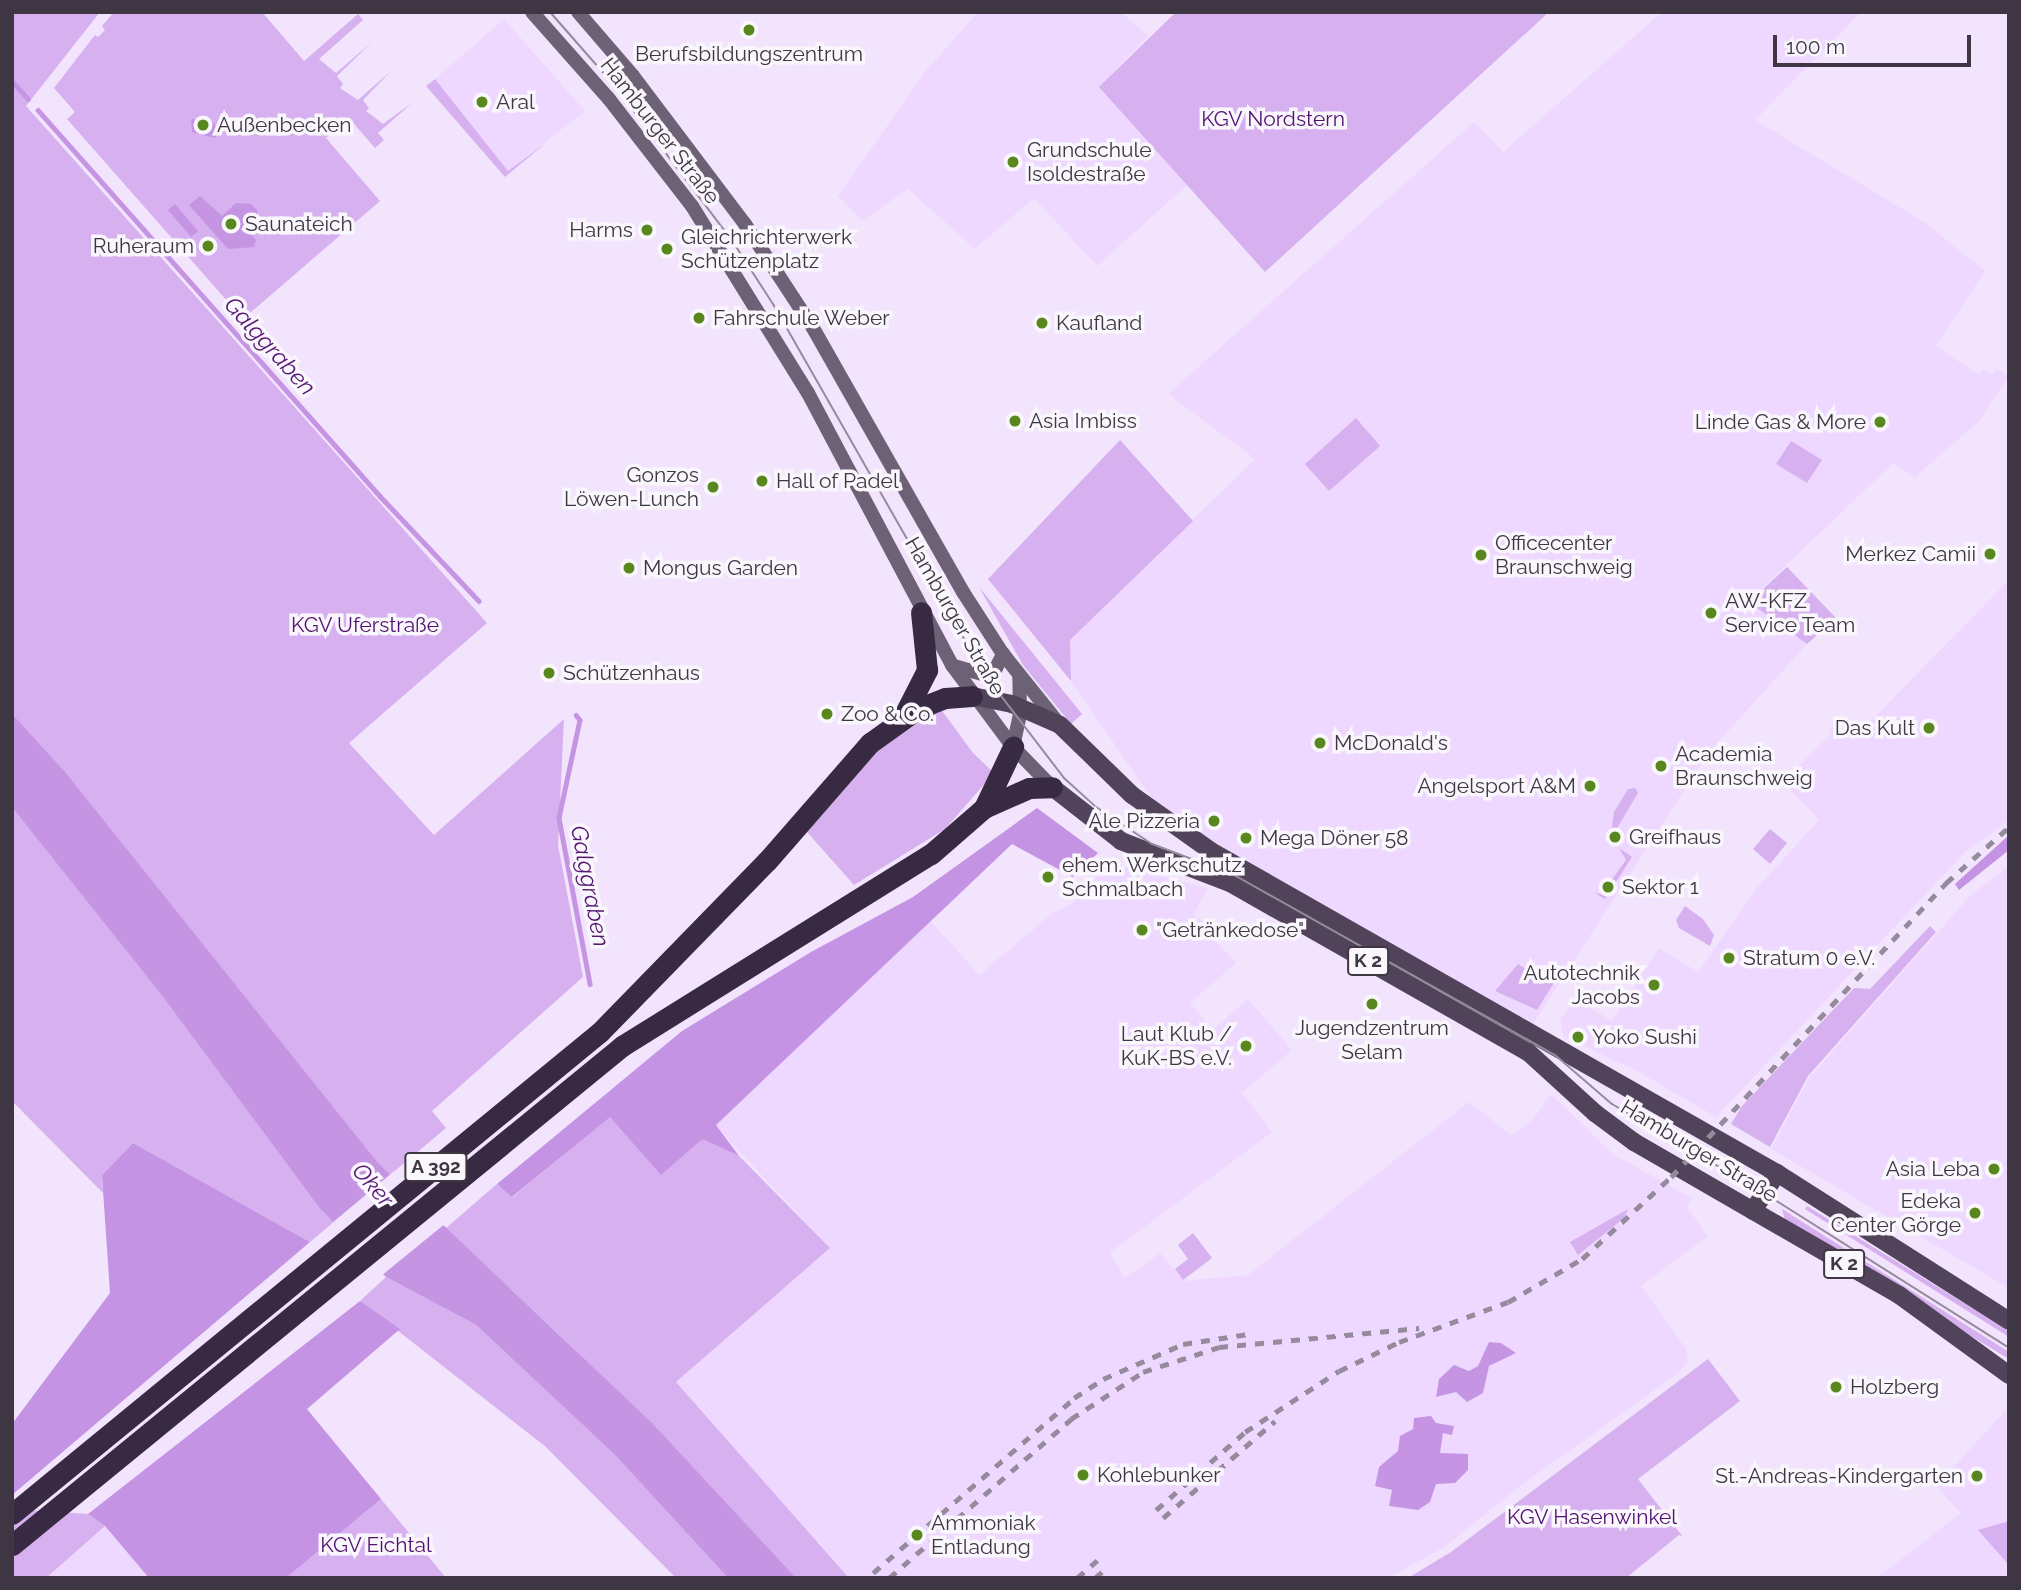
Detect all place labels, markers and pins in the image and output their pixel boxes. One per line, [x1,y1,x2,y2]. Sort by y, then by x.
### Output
marker: Berufsbildungszentrum [741,22,757,38]
place label: Berufsbildungszentrum [635,41,863,67]
place label: Aral [496,89,535,115]
marker: Aral [474,94,490,110]
place label: Außenbecken [217,112,352,138]
marker: Außenbecken [195,117,211,133]
place label: Grundschule Isoldestraße [1027,137,1152,187]
marker: Grundschule Isoldestraße [1005,154,1021,170]
place label: Saunateich [245,211,353,237]
marker: Saunateich [223,216,239,232]
place label: Harms [569,217,633,243]
marker: Harms [639,222,655,238]
place label: Gleichrichterwerk Schützenplatz [681,224,852,274]
place label: Ruheraum [93,233,194,259]
marker: Ruheraum [200,238,216,254]
marker: Gleichrichterwerk Schützenplatz [659,241,675,257]
place label: Fahrschule Weber [713,305,890,331]
marker: Fahrschule Weber [691,310,707,326]
place label: Kaufland [1056,310,1142,336]
marker: Kaufland [1034,315,1050,331]
place label: Asia Imbiss [1029,408,1137,434]
place label: Linde Gas & More [1695,409,1866,435]
marker: Asia Imbiss [1007,413,1023,429]
marker: Linde Gas & More [1872,414,1888,430]
place label: Gonzos Löwen-Lunch [564,462,699,512]
place label: Hall of Padel [776,468,900,494]
marker: Hall of Padel [754,473,770,489]
marker: Gonzos Löwen-Lunch [705,479,721,495]
place label: Officecenter Braunschweig [1495,530,1633,580]
place label: Merkez Camii [1845,541,1976,567]
marker: Merkez Camii [1982,546,1998,562]
marker: Officecenter Braunschweig [1473,547,1489,563]
place label: Mongus Garden [643,555,798,581]
marker: Mongus Garden [621,560,637,576]
place label: AW-KFZ Service Team [1725,588,1856,638]
marker: AW-KFZ Service Team [1703,605,1719,621]
place label: Schützenhaus [563,660,700,686]
marker: Schützenhaus [541,665,557,681]
place label: Zoo & Co. [841,701,934,727]
marker: Zoo & Co. [819,706,835,722]
place label: Das Kult [1835,715,1915,741]
marker: Das Kult [1921,720,1937,736]
place label: McDonald's [1334,730,1448,756]
marker: McDonald's [1312,735,1328,751]
place label: Academia Braunschweig [1675,741,1813,791]
marker: Academia Braunschweig [1653,758,1669,774]
place label: Angelsport A&M [1417,773,1576,799]
marker: Angelsport A&M [1582,778,1598,794]
place label: Ale Pizzeria [1089,808,1200,834]
marker: Ale Pizzeria [1206,813,1222,829]
place label: Greifhaus [1629,824,1721,850]
place label: Mega Döner 58 [1260,825,1409,851]
marker: Greifhaus [1607,829,1623,845]
marker: Mega Döner 58 [1238,830,1254,846]
place label: ehem. Werkschutz Schmalbach [1062,852,1243,902]
marker: ehem. Werkschutz Schmalbach [1040,869,1056,885]
place label: Sektor 1 [1622,874,1699,900]
marker: Sektor 1 [1600,879,1616,895]
place label: "Getränkedose" [1156,917,1304,943]
marker: "Getränkedose" [1134,922,1150,938]
place label: Stratum 0 e.V. [1743,945,1875,971]
marker: Stratum 0 e.V. [1721,950,1737,966]
place label: Autotechnik Jacobs [1523,960,1640,1010]
marker: Autotechnik Jacobs [1646,977,1662,993]
marker: Jugendzentrum Selam [1364,996,1380,1012]
place label: Jugendzentrum Selam [1295,1015,1449,1065]
place label: Laut Klub / KuK-BS e.V. [1121,1021,1232,1071]
place label: Yoko Sushi [1592,1024,1697,1050]
marker: Yoko Sushi [1570,1029,1586,1045]
marker: Laut Klub / KuK-BS e.V. [1238,1038,1254,1054]
place label: Asia Leba [1886,1156,1980,1182]
marker: Asia Leba [1986,1161,2002,1177]
place label: Edeka Center Görge [1830,1188,1961,1238]
marker: Edeka Center Görge [1967,1205,1983,1221]
place label: Holzberg [1850,1374,1939,1400]
marker: Holzberg [1828,1379,1844,1395]
place label: Kohlebunker [1097,1462,1221,1488]
place label: St.-Andreas-Kindergarten [1715,1463,1963,1489]
marker: Kohlebunker [1075,1467,1091,1483]
marker: St.-Andreas-Kindergarten [1969,1468,1985,1484]
place label: Ammoniak Entladung [931,1510,1036,1560]
marker: Ammoniak Entladung [909,1527,925,1543]

